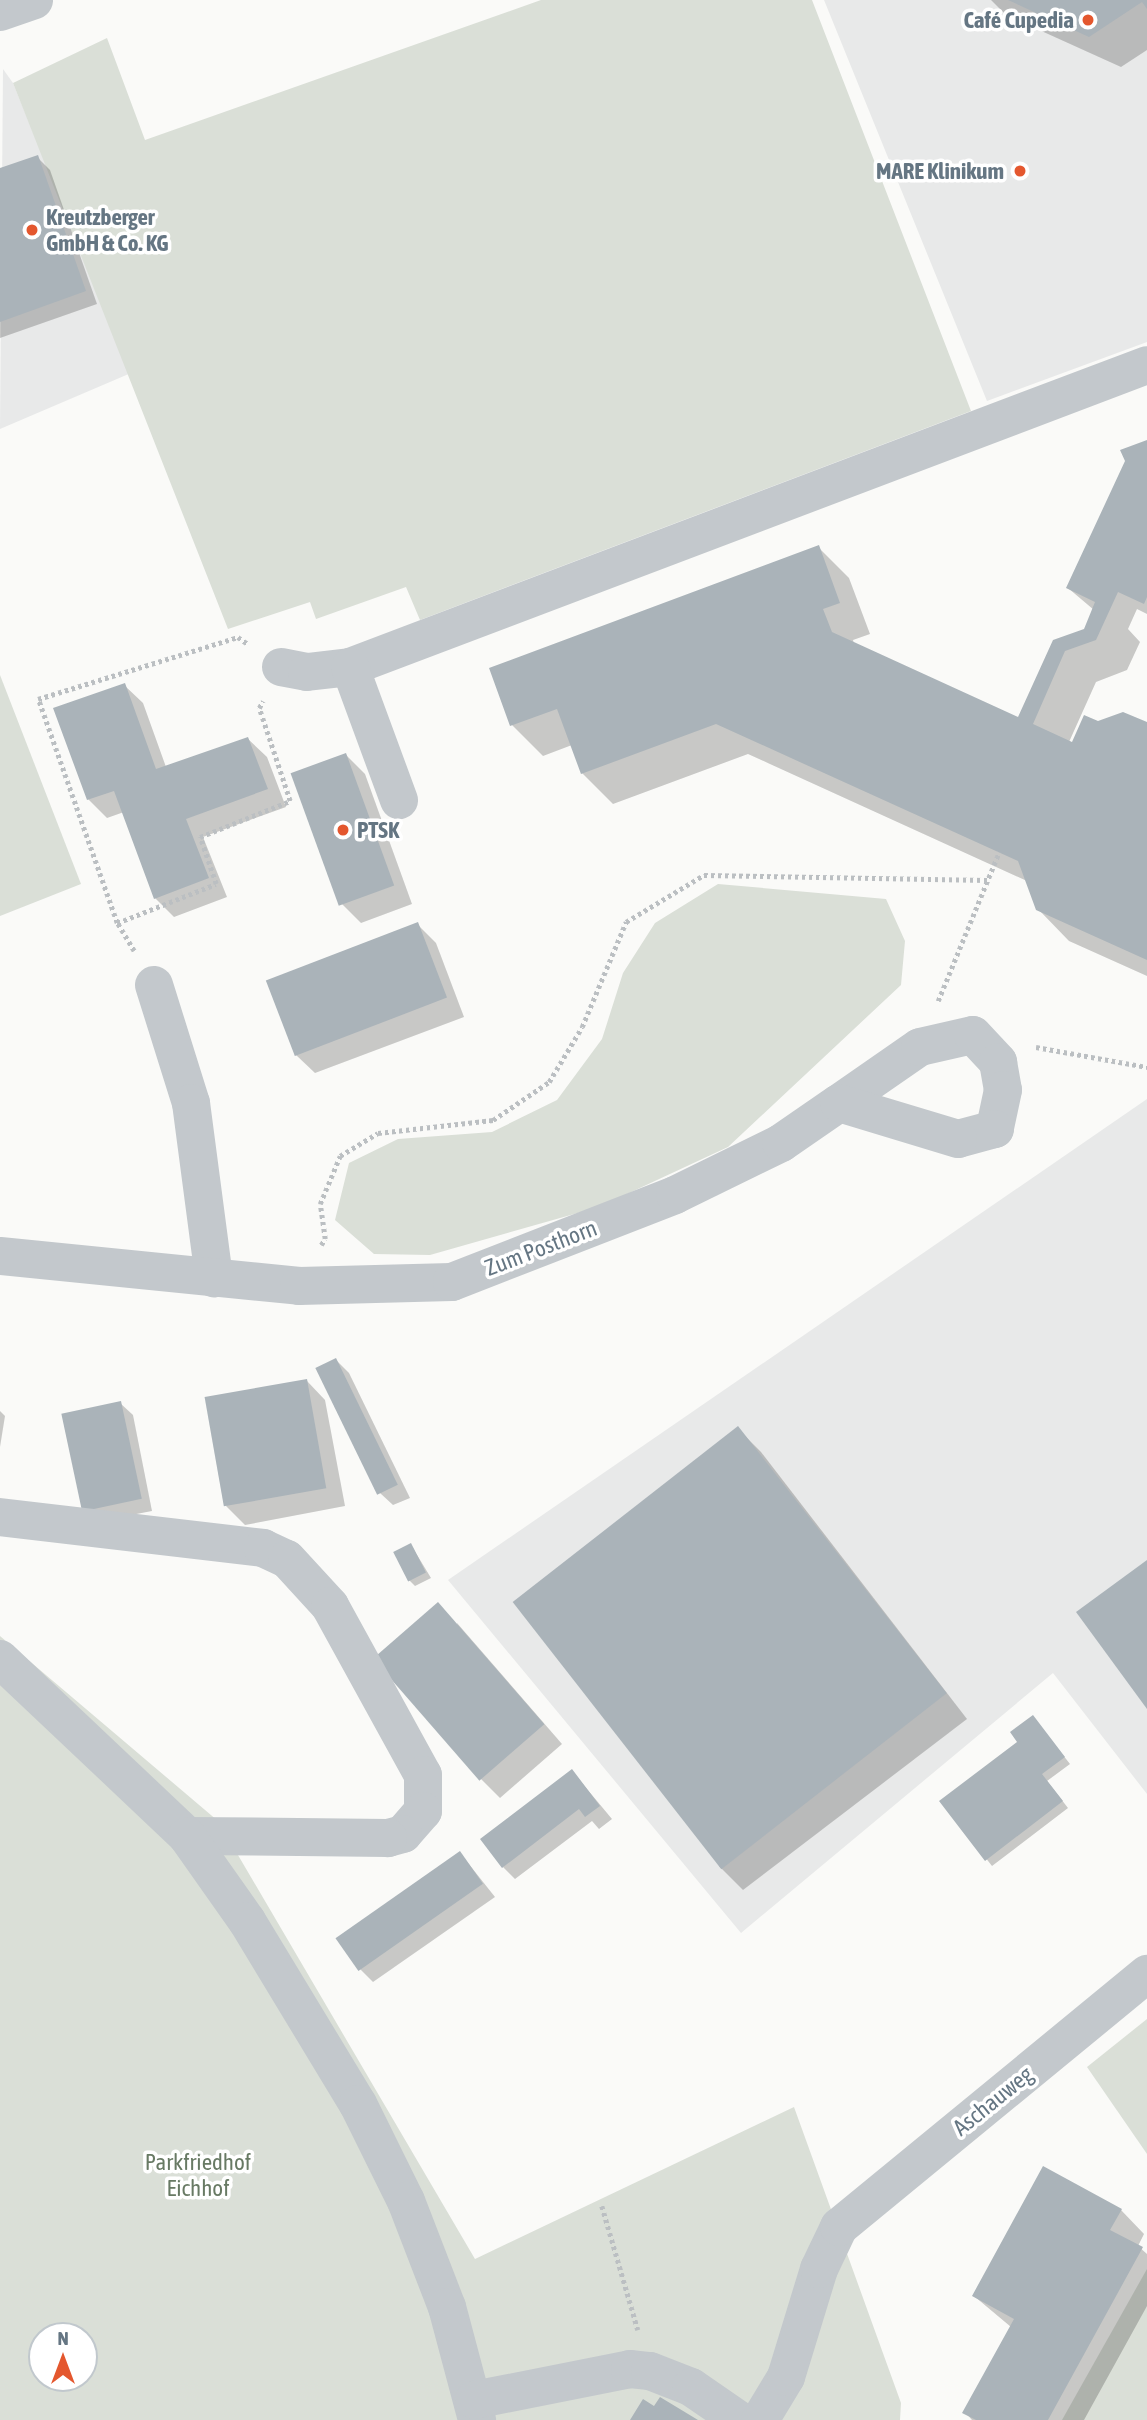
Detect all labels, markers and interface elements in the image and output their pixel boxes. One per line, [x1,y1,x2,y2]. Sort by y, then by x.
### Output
place label: Café Cupedia [963,6,1074,34]
marker: Café Cupedia [1080,12,1096,28]
place label: MARE Klinikum [876,157,1004,185]
marker: MARE Klinikum [1010,161,1030,181]
place label: Kreutzberger GmbH & Co. KG [46,203,168,257]
marker: Kreutzberger GmbH & Co. KG [24,222,40,238]
place label: PTSK [357,816,399,844]
marker: PTSK [335,822,351,838]
street label: Zum Posthorn [481,1214,601,1282]
street label: Aschauweg [948,2060,1038,2142]
park label: Parkfriedhof Eichhof [145,2148,251,2202]
north arrow [28,2322,98,2392]
text: N [57,2327,69,2349]

